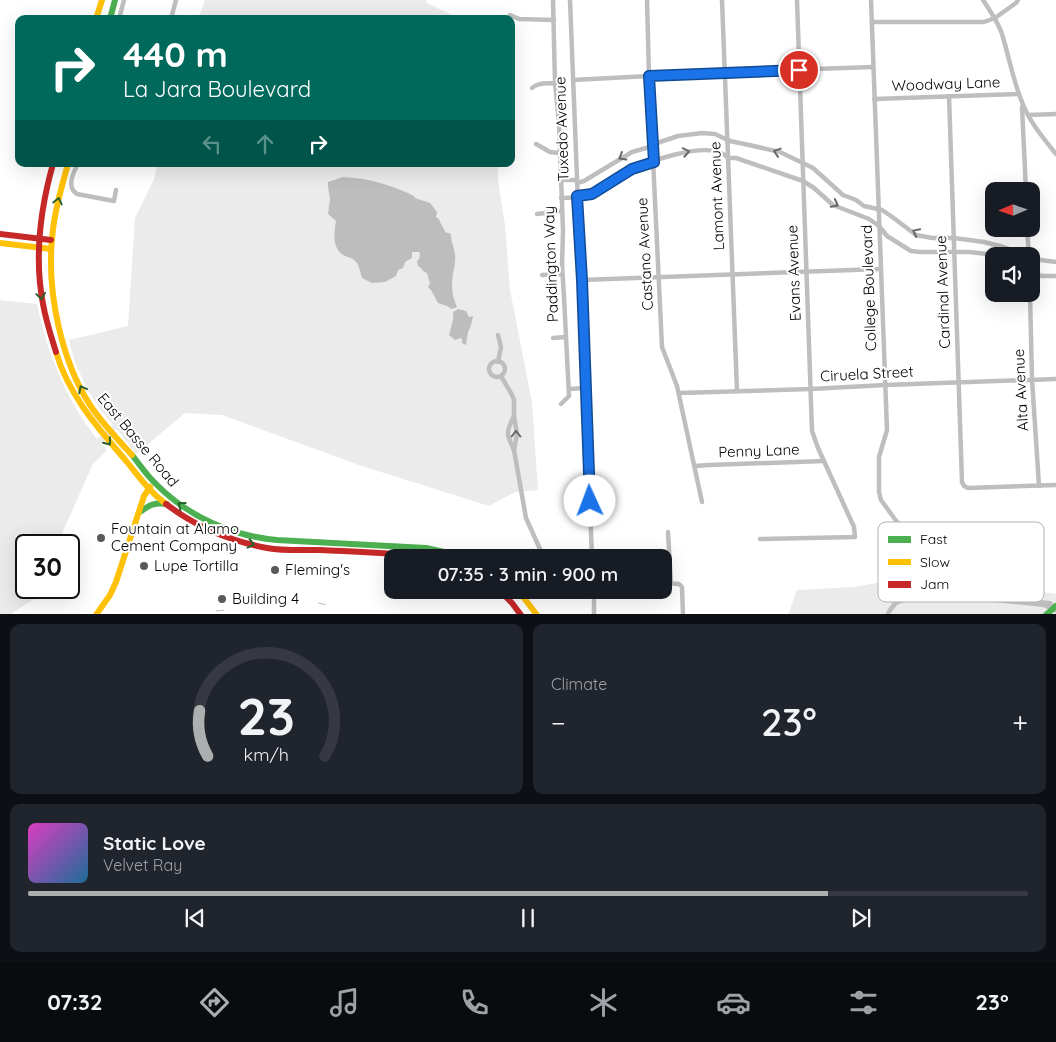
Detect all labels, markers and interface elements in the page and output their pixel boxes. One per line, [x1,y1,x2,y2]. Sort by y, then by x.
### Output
text: 440 m [123,32,228,76]
icon: right [40,35,105,100]
pin [778,49,820,91]
icon: arrive [785,56,813,84]
street label: Woodway Lane [891,72,1001,95]
text: La Jara Boulevard [123,75,311,103]
street label: Tuxedo Avenue [550,76,573,182]
icon: left [198,130,226,158]
icon: ahead [251,130,279,158]
icon: right [304,130,332,158]
street label: Lamont Avenue [705,141,728,251]
one-way arrow [682,148,691,158]
one-way arrow [773,148,782,158]
one-way arrow [619,151,628,161]
north arrow [985,182,1040,238]
map controls [985,182,1040,302]
one-way arrow [52,197,63,206]
street label: Castano Avenue [632,197,657,311]
one-way arrow [829,198,838,208]
street label: Paddington Way [539,206,562,322]
street label: Evans Avenue [782,225,805,322]
street label: College Boulevard [857,225,880,351]
one-way arrow [912,228,921,238]
street label: Cardinal Avenue [931,235,954,349]
button: sound [985,247,1040,302]
one-way arrow [35,292,46,300]
street label: Alta Avenue [1009,348,1032,432]
street label: Ciruela Street [820,362,914,385]
one-way arrow [78,385,88,394]
street label: East Basse Road [94,389,183,490]
one-way arrow [511,429,521,437]
one-way arrow [103,436,112,445]
street label: Penny Lane [718,440,800,461]
position arrow [563,474,615,526]
one-way arrow [178,502,187,511]
place label: Fountain at Alamo Cement Company [111,519,239,555]
legend [878,522,1044,602]
text: Fast [920,530,948,548]
marker: Fountain at Alamo Cement Company [95,532,107,544]
speed limit sign: 30 [15,534,80,599]
one-way arrow [247,538,256,549]
text: Slow [920,553,950,571]
place label: Lupe Tortilla [154,556,239,575]
marker: Lupe Tortilla [138,560,150,572]
place label: Fleming's [285,560,350,579]
text: 07:35 · 3 min · 900 m [438,562,618,586]
marker: Fleming's [269,564,281,576]
text: Jam [920,575,949,593]
place label: Building 4 [232,589,299,608]
marker: Building 4 [216,593,228,605]
text: Climate [551,674,607,694]
text: 23 [238,683,295,748]
text: 23° [761,698,817,746]
text: − [551,705,566,740]
text: + [1012,705,1028,740]
text: km/h [244,743,289,765]
text: Static Love [103,831,206,855]
text: Velvet Ray [103,855,182,875]
icon: previous [181,904,209,932]
icon: pause [514,904,542,932]
icon: next [847,904,875,932]
icon: directions [197,985,232,1020]
icon: music [327,985,362,1020]
icon: phone [457,985,492,1020]
icon: climate [586,985,621,1020]
icon: car [716,985,751,1020]
icon: filters [846,985,881,1020]
text: 07:32 [47,988,102,1016]
text: 23° [976,988,1009,1016]

